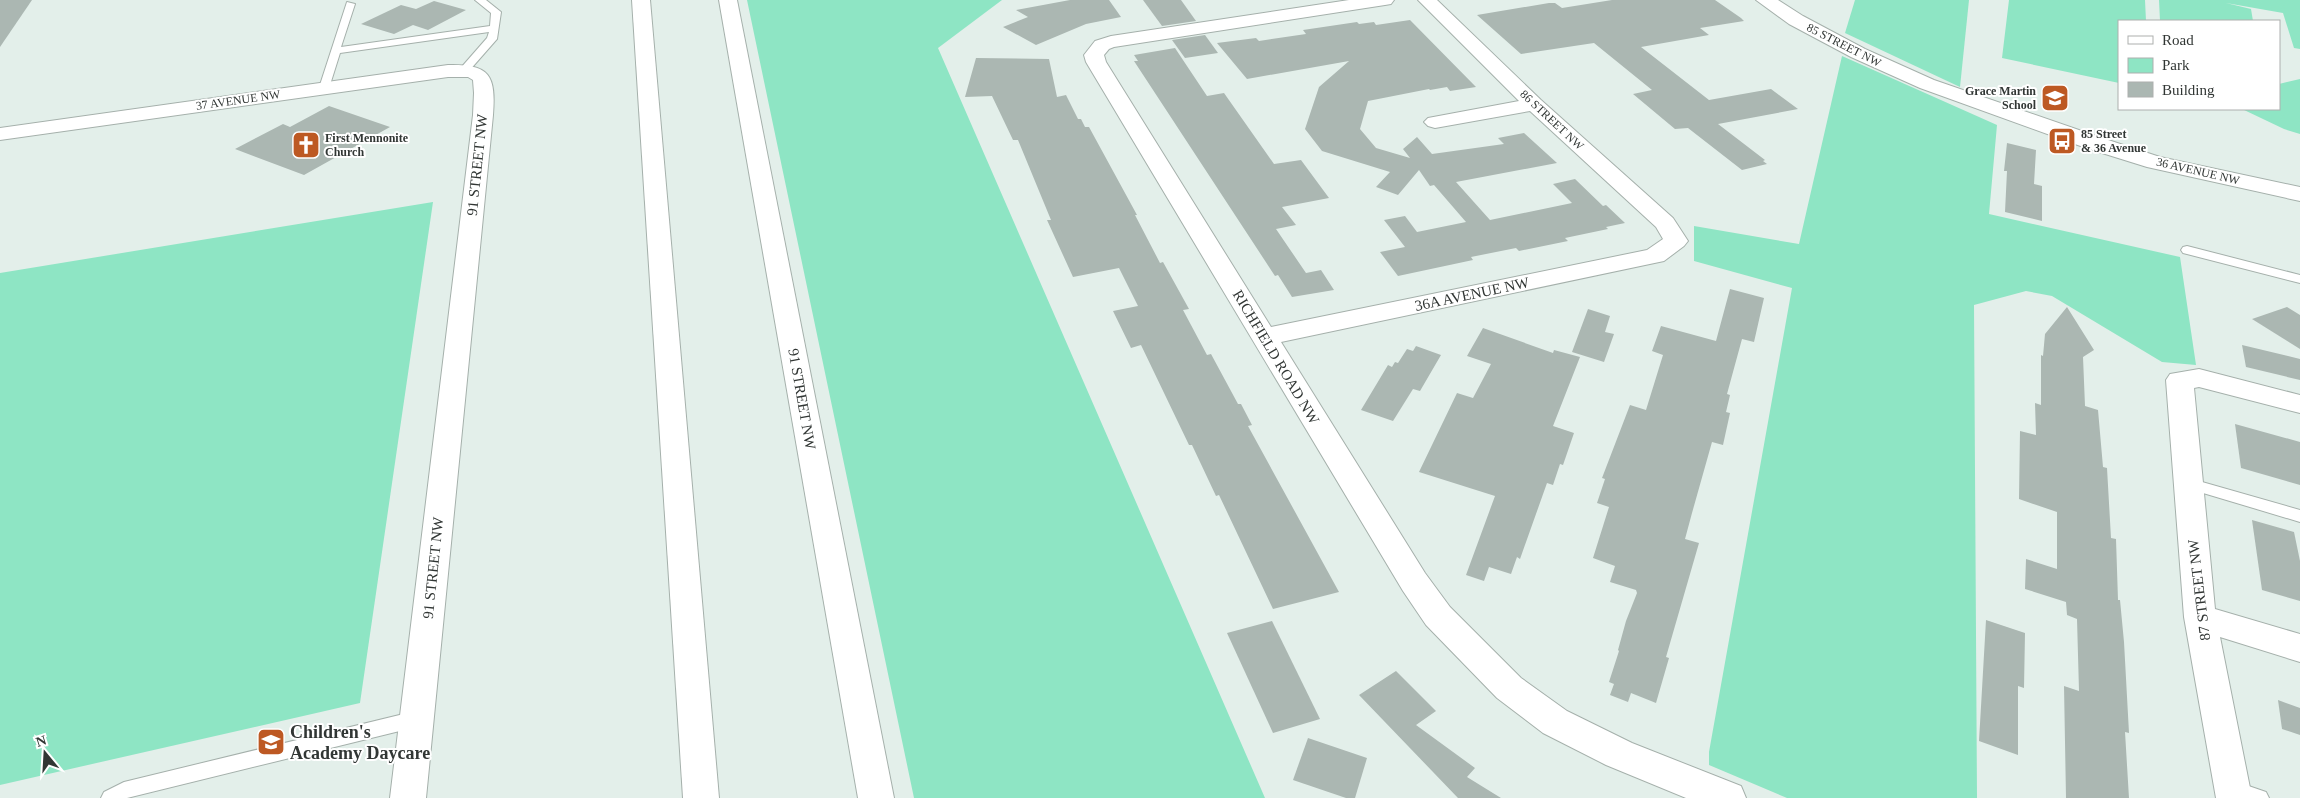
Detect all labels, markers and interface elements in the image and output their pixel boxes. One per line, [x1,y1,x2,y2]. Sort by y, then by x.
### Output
street label: 85 STREET NW [1804,20,1884,70]
legend [2118,20,2280,110]
text: Road [2162,32,2194,48]
text: Park [2162,57,2190,73]
text: Building [2162,82,2215,98]
school or university icon: Grace Martin School [2040,83,2070,113]
place label: Grace Martin School [1965,84,2037,112]
street label: 37 AVENUE NW [195,87,282,113]
street label: 86 STREET NW [1517,87,1587,153]
street label: 91 STREET NW [464,112,490,217]
bus stop icon: 85 Street & 36 Avenue [2047,126,2077,156]
place label: 85 Street & 36 Avenue [2081,127,2147,155]
church icon: First Mennonite Church [291,130,321,160]
place label: First Mennonite Church [325,131,409,159]
street label: 36 AVENUE NW [2155,155,2242,188]
street label: 36A AVENUE NW [1413,274,1531,314]
street label: RICHFIELD ROAD NW [1230,287,1323,428]
street label: 91 STREET NW [785,347,819,452]
street label: 91 STREET NW [420,515,446,620]
street label: 87 STREET NW [2185,537,2213,642]
place label: Children's Academy Daycare [290,722,430,763]
school or university icon: Children's Academy Daycare [256,727,286,757]
north arrow [20,728,70,778]
text: N [34,732,48,750]

